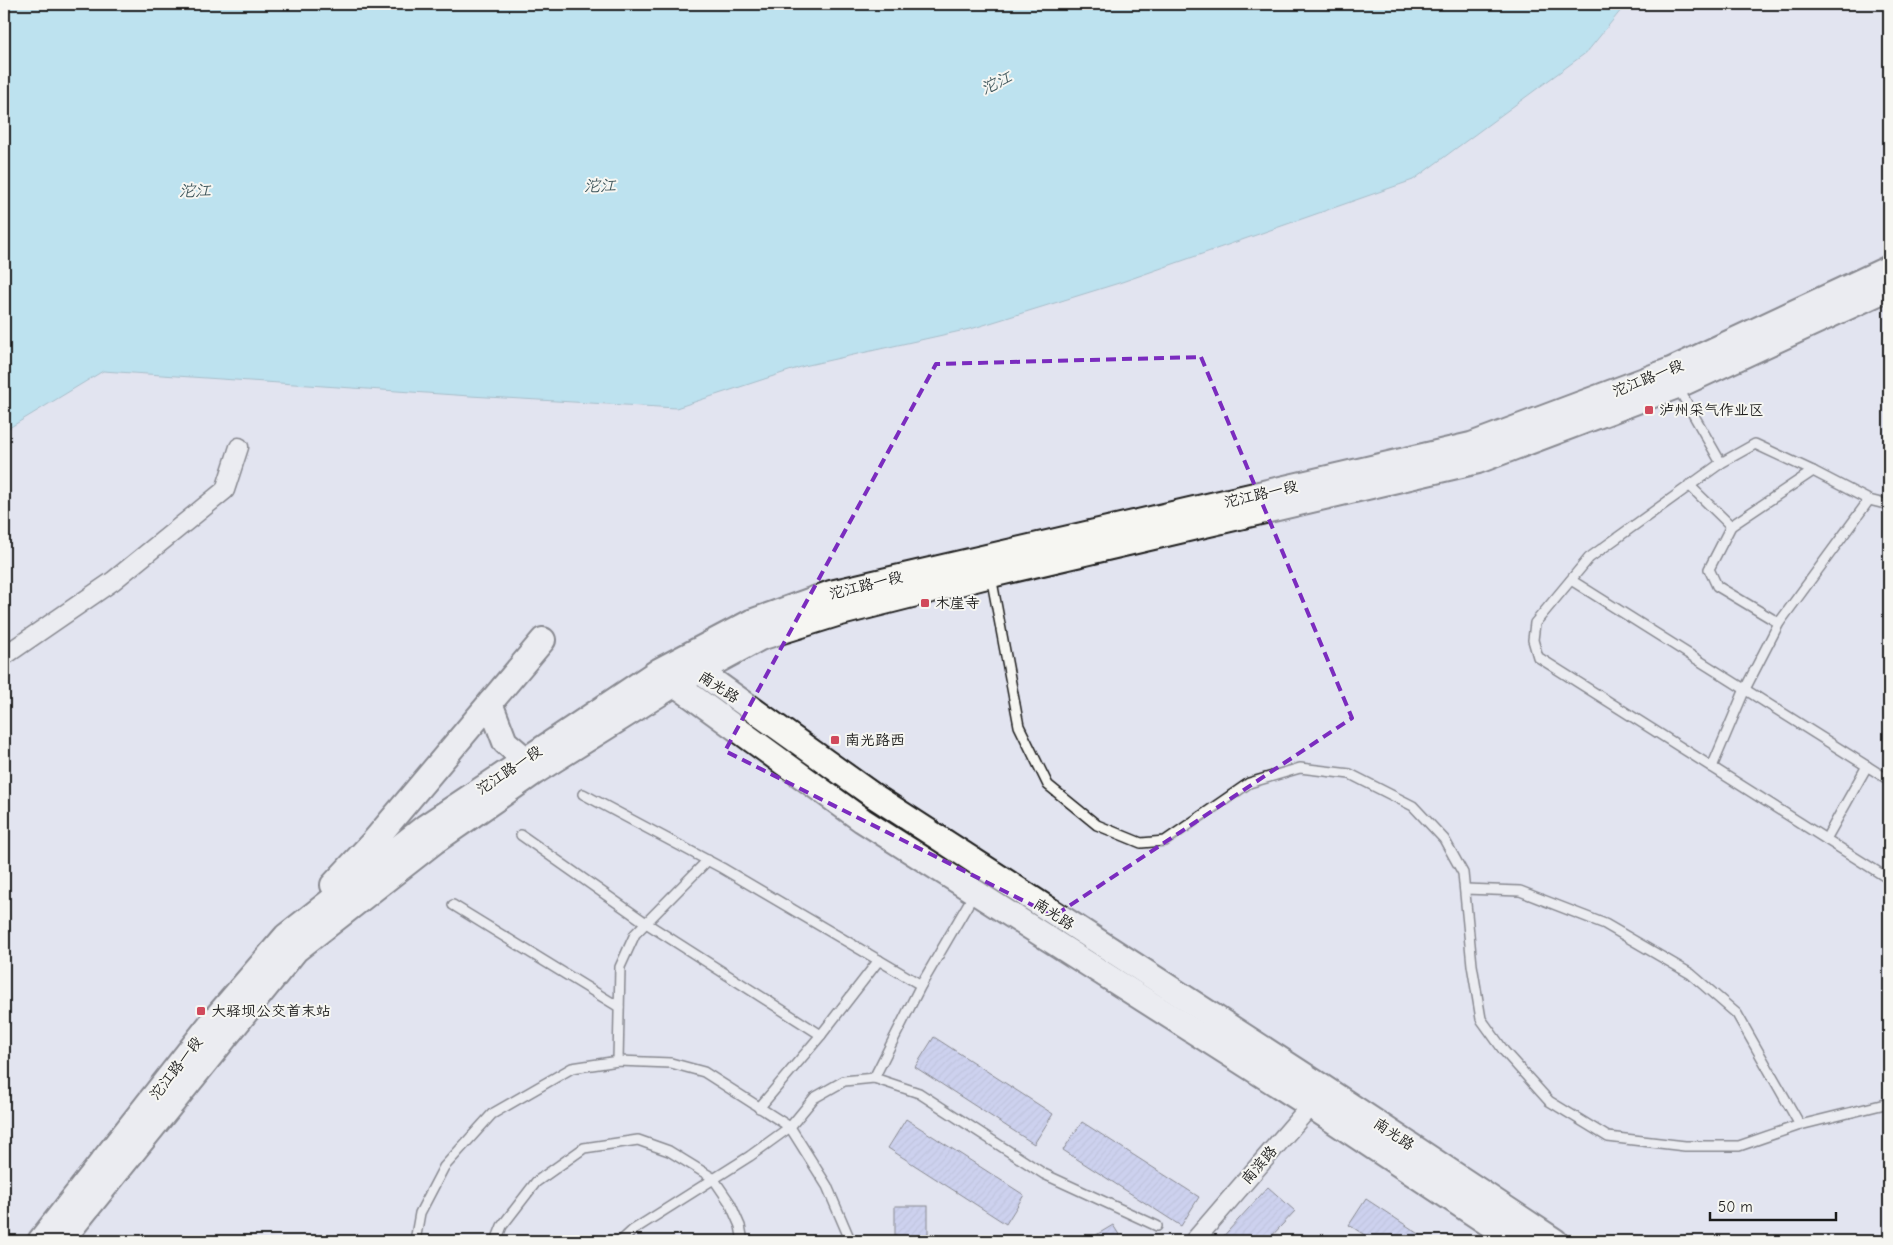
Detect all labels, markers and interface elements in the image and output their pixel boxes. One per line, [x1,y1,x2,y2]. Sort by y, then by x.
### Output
water label: 沱江 [978,67,1016,98]
water label: 沱江 [584,177,617,195]
water label: 沱江 [179,182,212,200]
street label: 沱江路一段 [1610,356,1686,400]
place label: 泸州采气作业区 [1659,401,1764,419]
marker: 泸州采气作业区 [1643,404,1655,416]
street label: 沱江路一段 [1222,477,1300,511]
street label: 沱江路一段 [827,567,905,603]
place label: 木崖寺 [935,594,980,612]
marker: 木崖寺 [919,597,931,609]
street label: 南光路 [695,667,743,707]
place label: 南光路西 [845,731,905,749]
marker: 南光路西 [829,734,841,746]
street label: 沱江路一段 [473,742,545,798]
street label: 南光路 [1030,894,1078,934]
place label: 大驿坝公交首末站 [211,1002,331,1020]
marker: 大驿坝公交首末站 [195,1005,207,1017]
street label: 沱江路一段 [146,1033,206,1103]
street label: 南光路 [1370,1114,1418,1154]
street label: 南滨路 [1237,1142,1281,1188]
scale bar [1710,1190,1837,1222]
text: 50 m [1718,1198,1753,1216]

